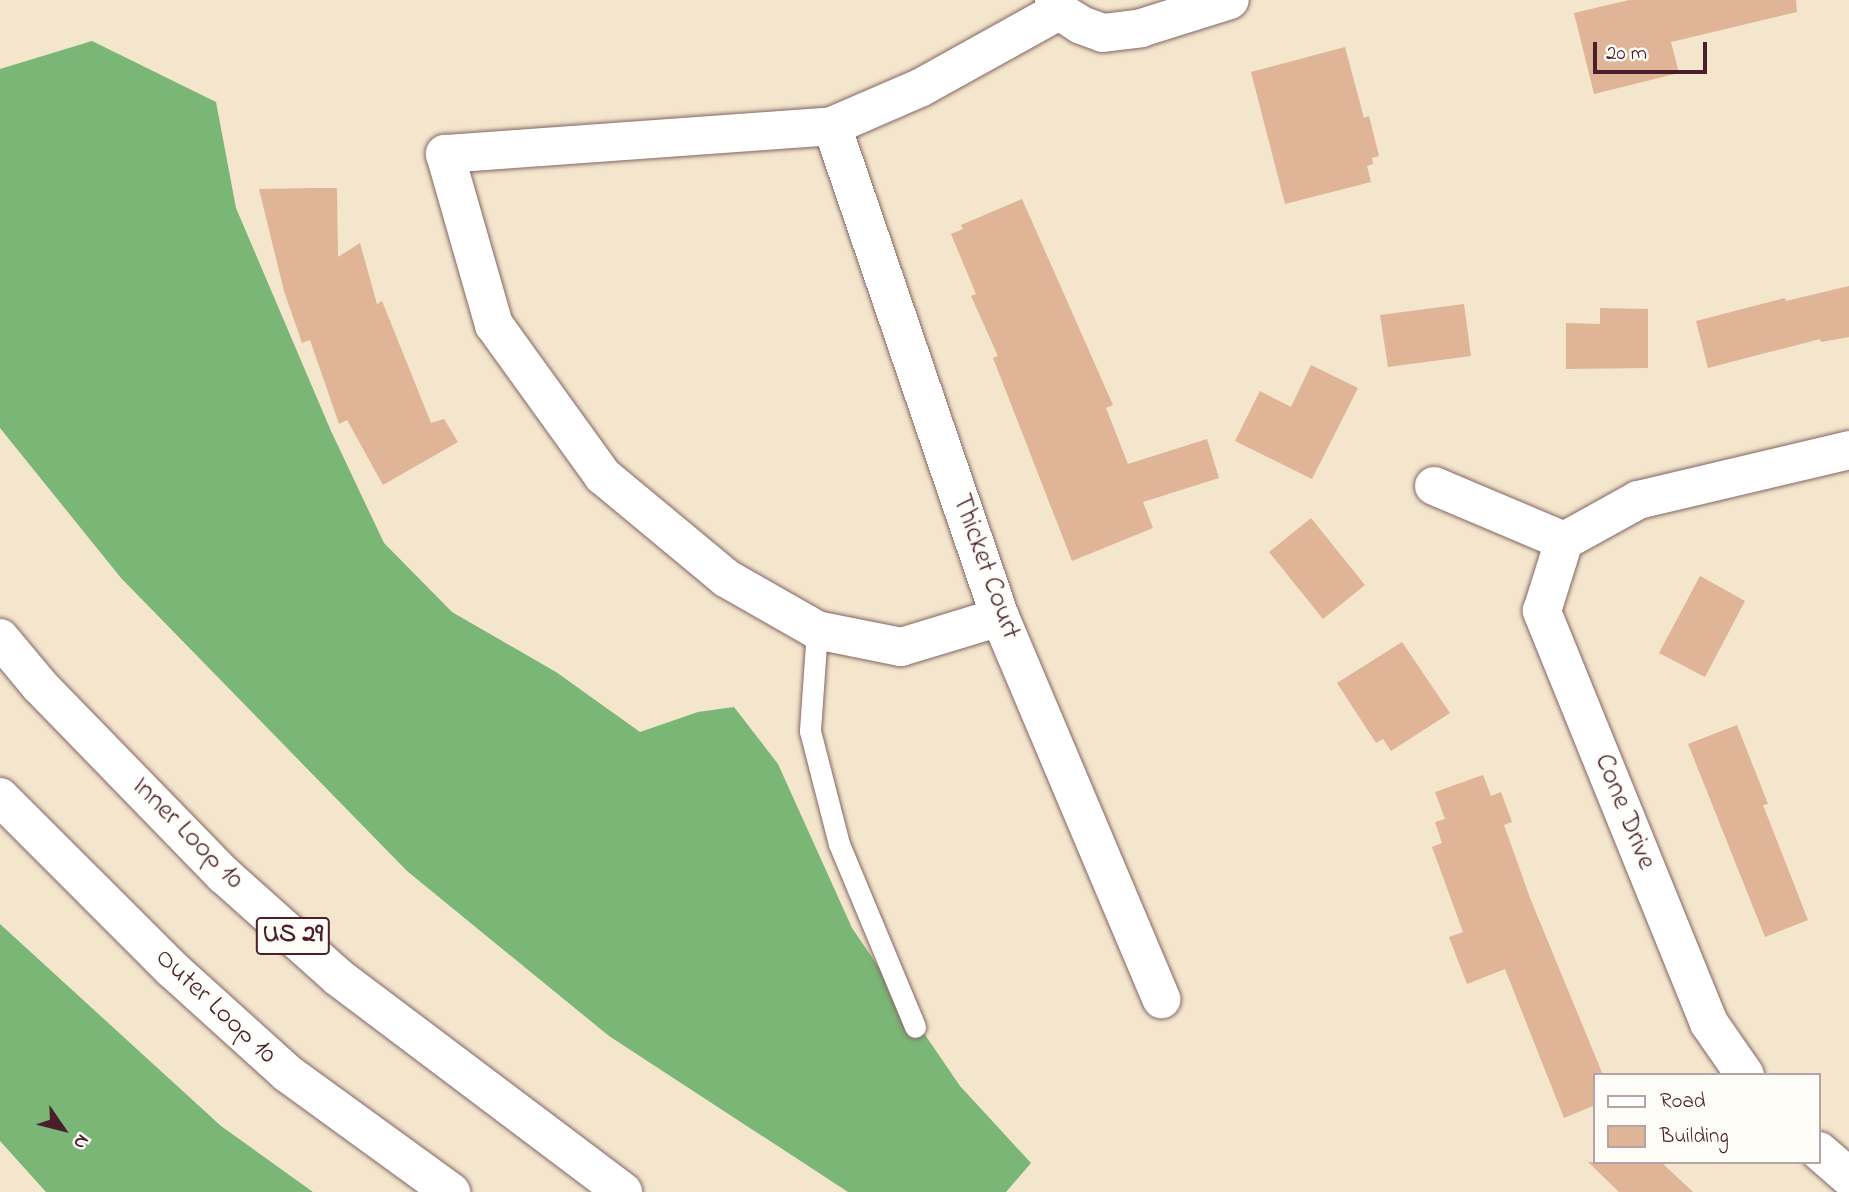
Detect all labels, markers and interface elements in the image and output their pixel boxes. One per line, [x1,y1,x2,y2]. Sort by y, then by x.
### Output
scale bar [1597,28,1711,72]
text: 20 m [1606,39,1647,69]
street label: Thicket Court [943,490,1027,644]
street label: Cone Drive [1586,749,1662,875]
street label: Inner Loop 10 [124,771,250,897]
road number: US 29 [254,914,332,959]
street label: Outer Loop 10 [147,942,283,1072]
legend [1594,1073,1821,1164]
text: Road [1660,1087,1706,1117]
north arrow [28,1094,98,1164]
text: Building [1660,1122,1729,1152]
text: N [66,1128,95,1154]

